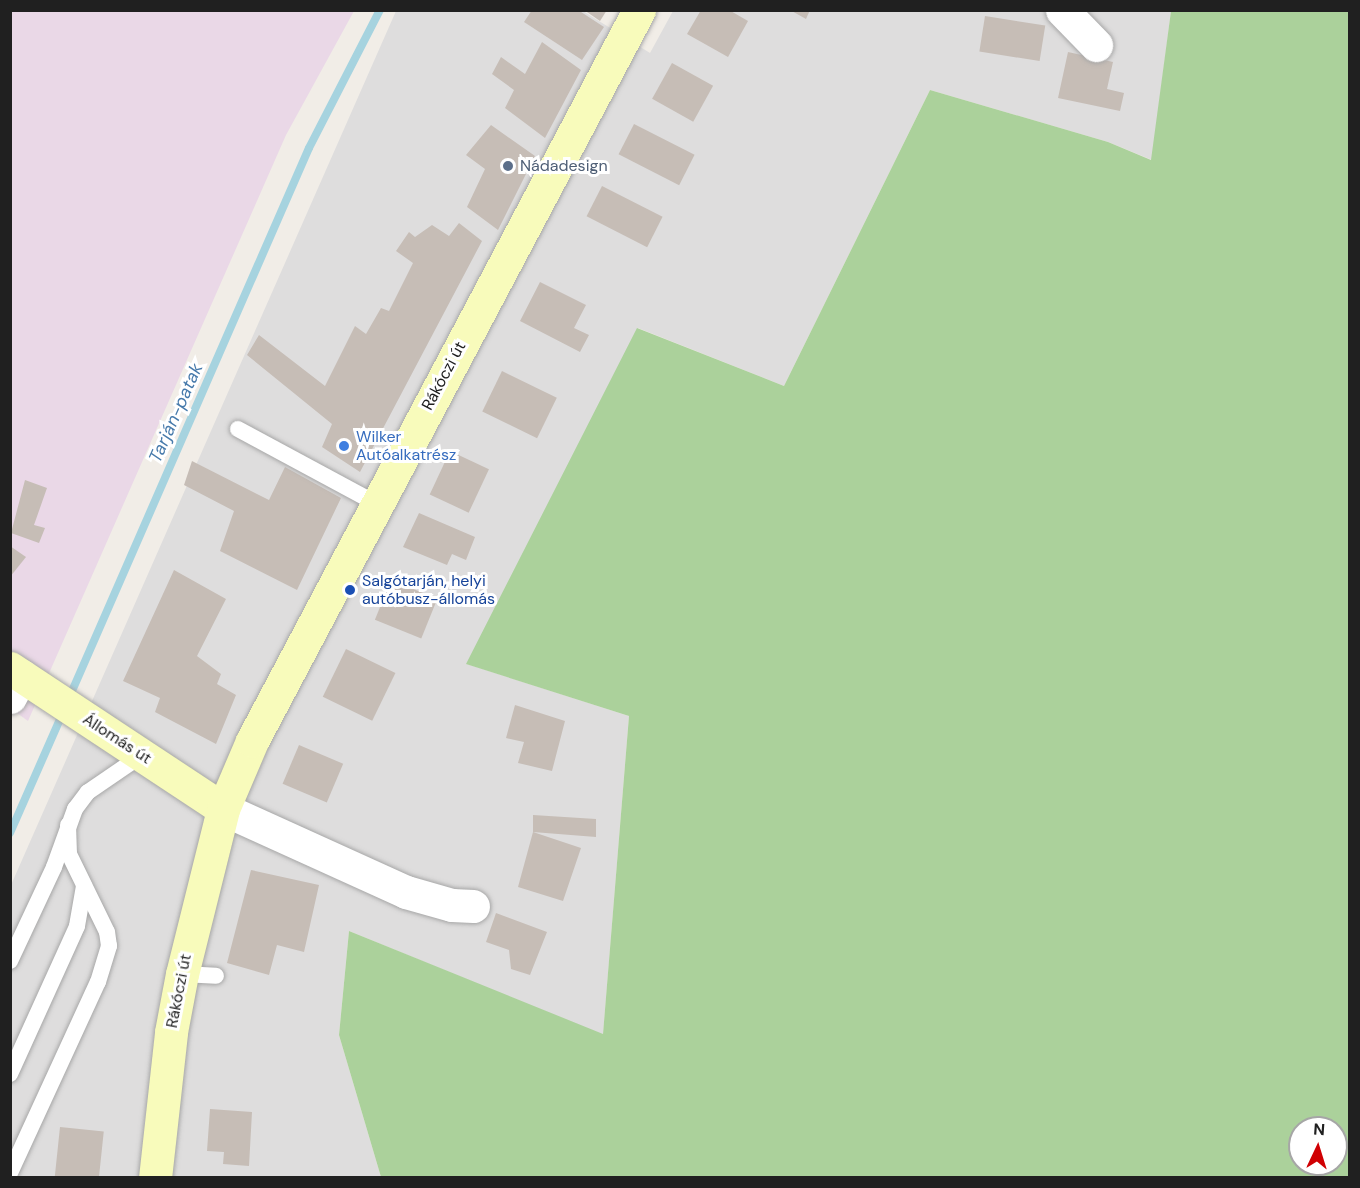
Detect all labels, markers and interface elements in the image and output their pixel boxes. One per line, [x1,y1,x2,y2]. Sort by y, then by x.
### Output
place label: Nádadesign [520,156,608,176]
marker: Nádadesign [501,159,515,173]
street label: Rákóczi út [418,338,470,414]
water label: Tarján-patak [144,360,208,466]
place label: Wilker Autóalkatrész [356,427,456,465]
marker: Wilker Autóalkatrész [337,439,351,453]
place label: Salgótarján, helyi autóbusz-állomás [362,571,495,609]
marker: Salgótarján, helyi autóbusz-állomás [343,583,357,597]
street label: Állomás út [79,710,155,768]
street label: Rákóczi út [162,952,196,1030]
north arrow [1288,1116,1348,1176]
text: N [1313,1119,1326,1140]

